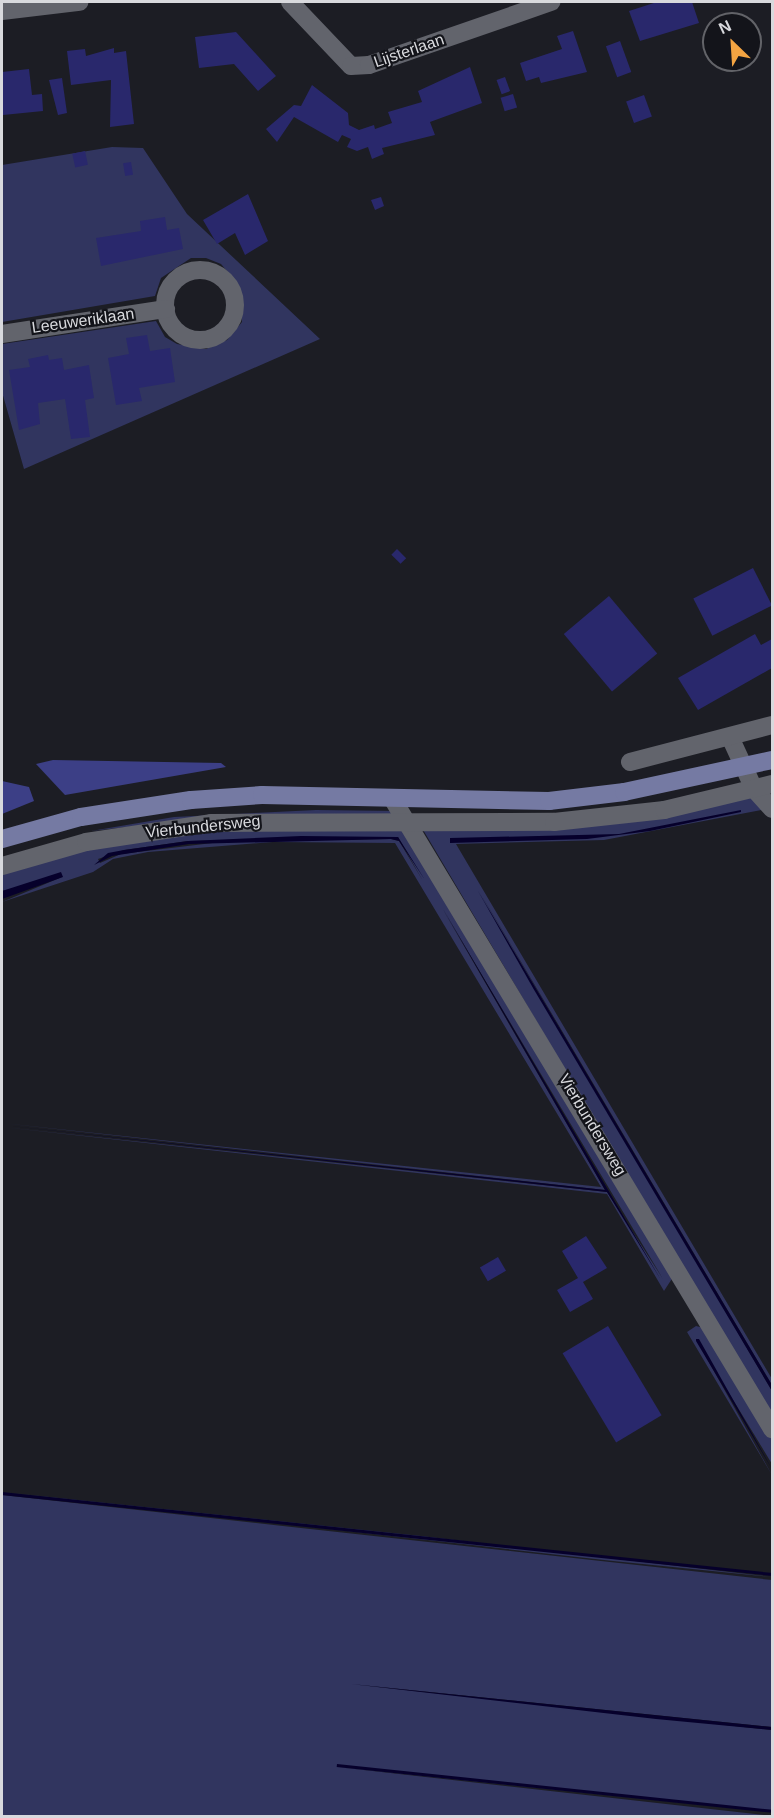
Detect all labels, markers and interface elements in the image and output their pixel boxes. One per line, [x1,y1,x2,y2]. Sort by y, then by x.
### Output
north arrow [702,12,762,72]
text: N [716,17,734,37]
street label: Lijsterlaan [371,30,447,72]
street label: Leeuweriklaan [31,304,135,338]
street label: Vierbundersweg [145,811,261,843]
street label: Vierbundersweg [554,1071,630,1179]

